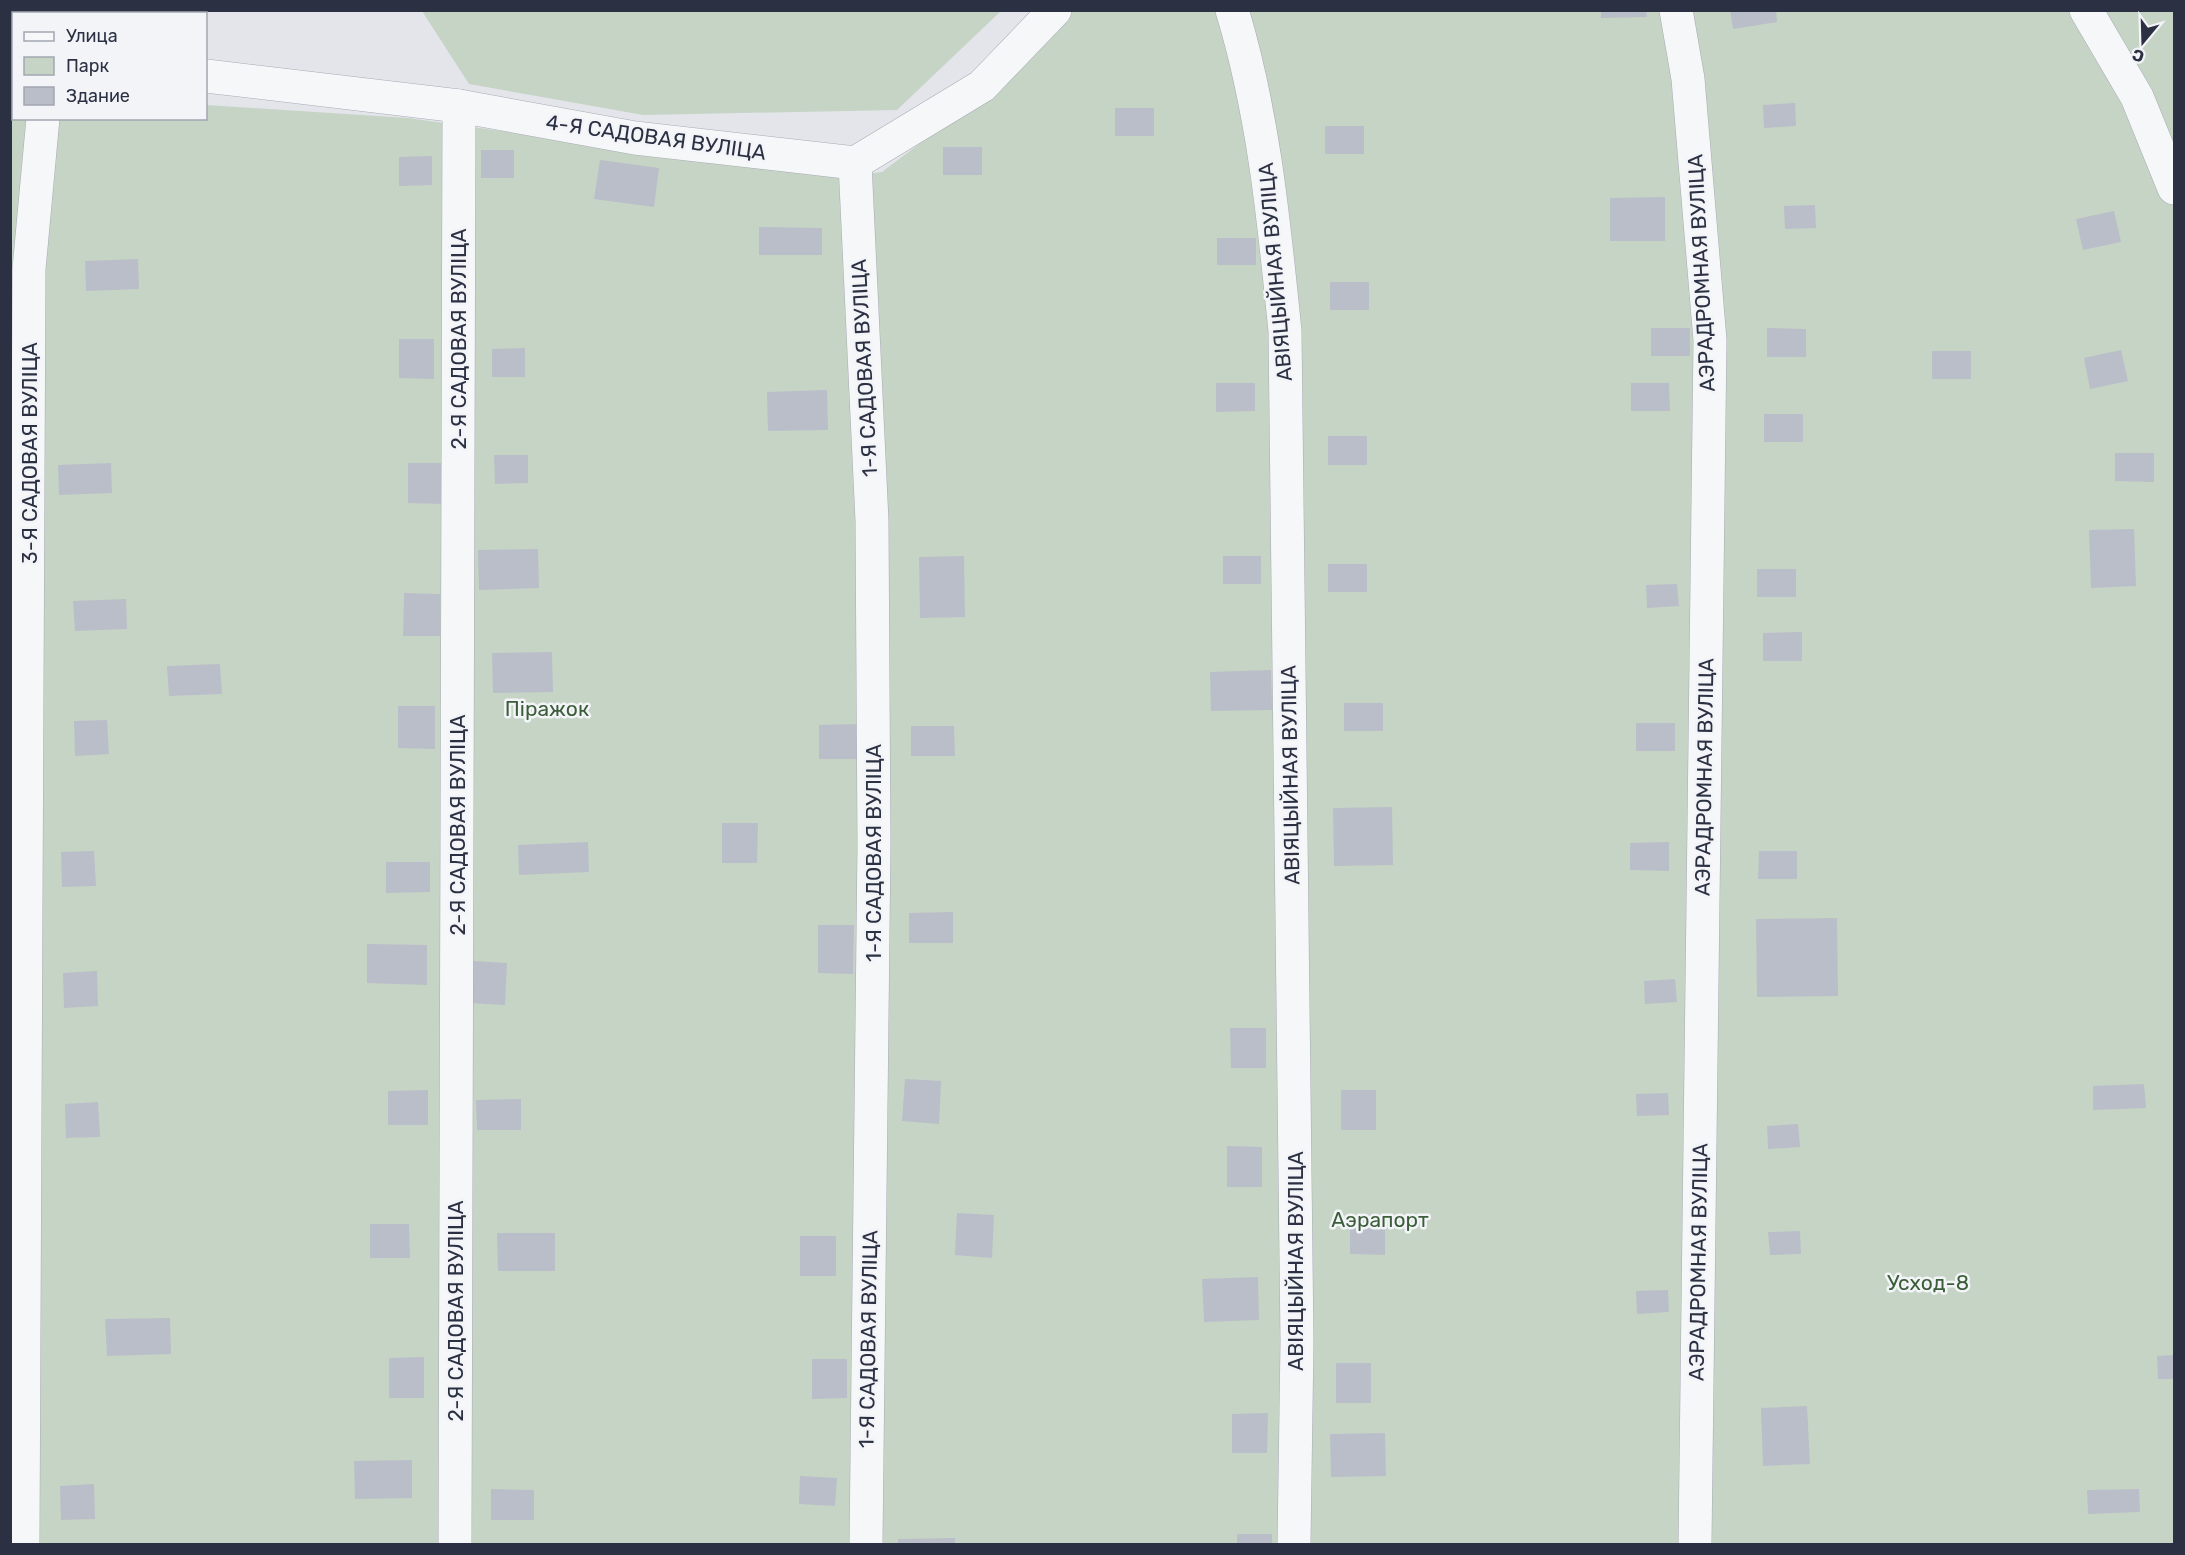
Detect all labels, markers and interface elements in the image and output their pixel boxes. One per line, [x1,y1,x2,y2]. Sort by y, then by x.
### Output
legend [12,12,207,120]
north arrow [2113,12,2173,72]
text: Улица [66,25,118,47]
text: С [2130,45,2147,67]
text: Парк [66,55,110,77]
text: Здание [66,85,130,107]
street label: 4-Я САДОВАЯ ВУЛІЦА [544,109,768,165]
street label: АЭРАДРОМНАЯ ВУЛІЦА [1682,153,1720,393]
street label: АВІЯЦЫЙНАЯ ВУЛІЦА [1253,161,1297,383]
street label: 2-Я САДОВАЯ ВУЛІЦА [446,228,471,450]
street label: 1-Я САДОВАЯ ВУЛІЦА [846,258,882,478]
street label: 3-Я САДОВАЯ ВУЛІЦА [17,342,42,564]
street label: АЭРАДРОМНАЯ ВУЛІЦА [1689,658,1719,896]
street label: АВІЯЦЫЙНАЯ ВУЛІЦА [1276,665,1304,885]
park label: Піражок [505,696,589,721]
street label: 2-Я САДОВАЯ ВУЛІЦА [445,714,470,936]
street label: 1-Я САДОВАЯ ВУЛІЦА [861,744,886,962]
street label: АЭРАДРОМНАЯ ВУЛІЦА [1683,1143,1713,1381]
street label: АВІЯЦЫЙНАЯ ВУЛІЦА [1283,1151,1308,1371]
street label: 2-Я САДОВАЯ ВУЛІЦА [443,1200,468,1422]
park label: Аэрапорт [1331,1207,1429,1232]
street label: 1-Я САДОВАЯ ВУЛІЦА [854,1230,882,1448]
park label: Усход-8 [1887,1270,1969,1295]

